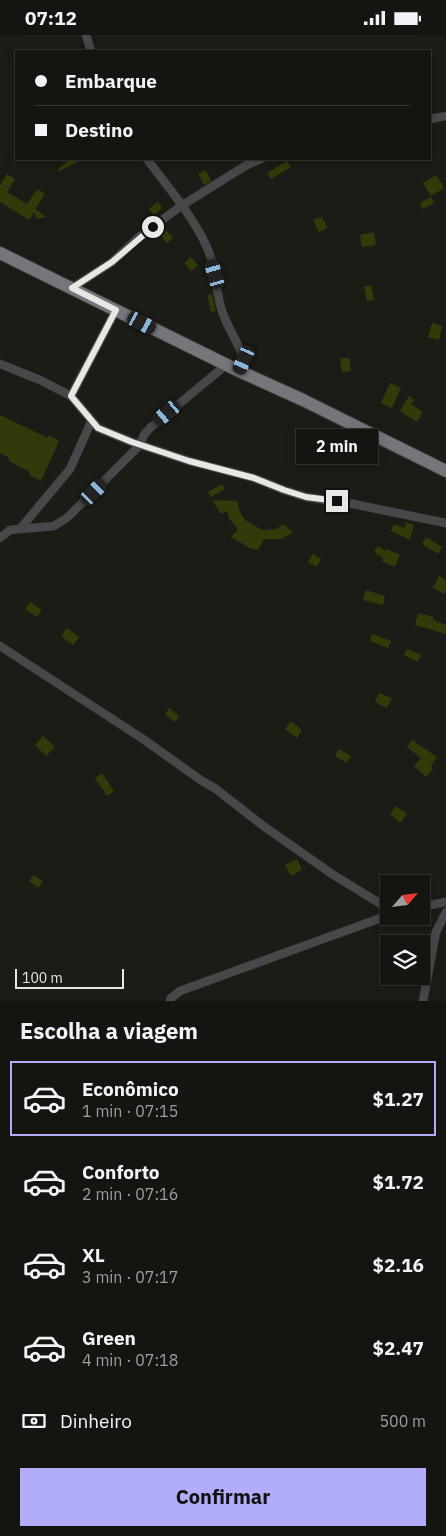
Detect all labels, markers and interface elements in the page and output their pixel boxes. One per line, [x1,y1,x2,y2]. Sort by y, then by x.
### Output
text: 07:12 [25,6,77,30]
text: Embarque [65,69,157,93]
text: Destino [65,118,133,142]
route start [142,216,164,238]
car [203,258,226,290]
car [125,309,158,337]
car [231,343,256,377]
car [150,398,183,428]
callout: 2 min [296,429,378,463]
text: 2 min [316,436,358,456]
car [78,476,109,508]
route end [326,490,348,512]
north arrow [380,875,430,925]
map controls [380,875,430,985]
button: layers [380,935,430,985]
scale bar [15,966,124,989]
text: 100 m [22,969,63,987]
text: Escolha a viagem [20,1016,198,1045]
icon: car [22,1076,67,1121]
text: Econômico [82,1077,179,1101]
text: $1.27 [372,1087,424,1111]
text: 1 min · 07:15 [82,1101,178,1121]
icon: car [22,1159,67,1204]
text: Conforto [82,1160,160,1184]
text: $1.72 [372,1170,424,1194]
text: 2 min · 07:16 [82,1184,178,1204]
icon: car [22,1242,67,1287]
text: XL [82,1243,105,1267]
text: $2.16 [372,1253,424,1277]
text: 3 min · 07:17 [82,1267,178,1287]
icon: car [22,1325,67,1370]
text: Green [82,1326,136,1350]
text: $2.47 [372,1336,424,1360]
text: 4 min · 07:18 [82,1350,178,1370]
icon: cash [20,1407,48,1435]
text: Dinheiro [60,1409,132,1433]
text: 500 m [379,1411,426,1431]
button: Confirmar [20,1468,426,1526]

